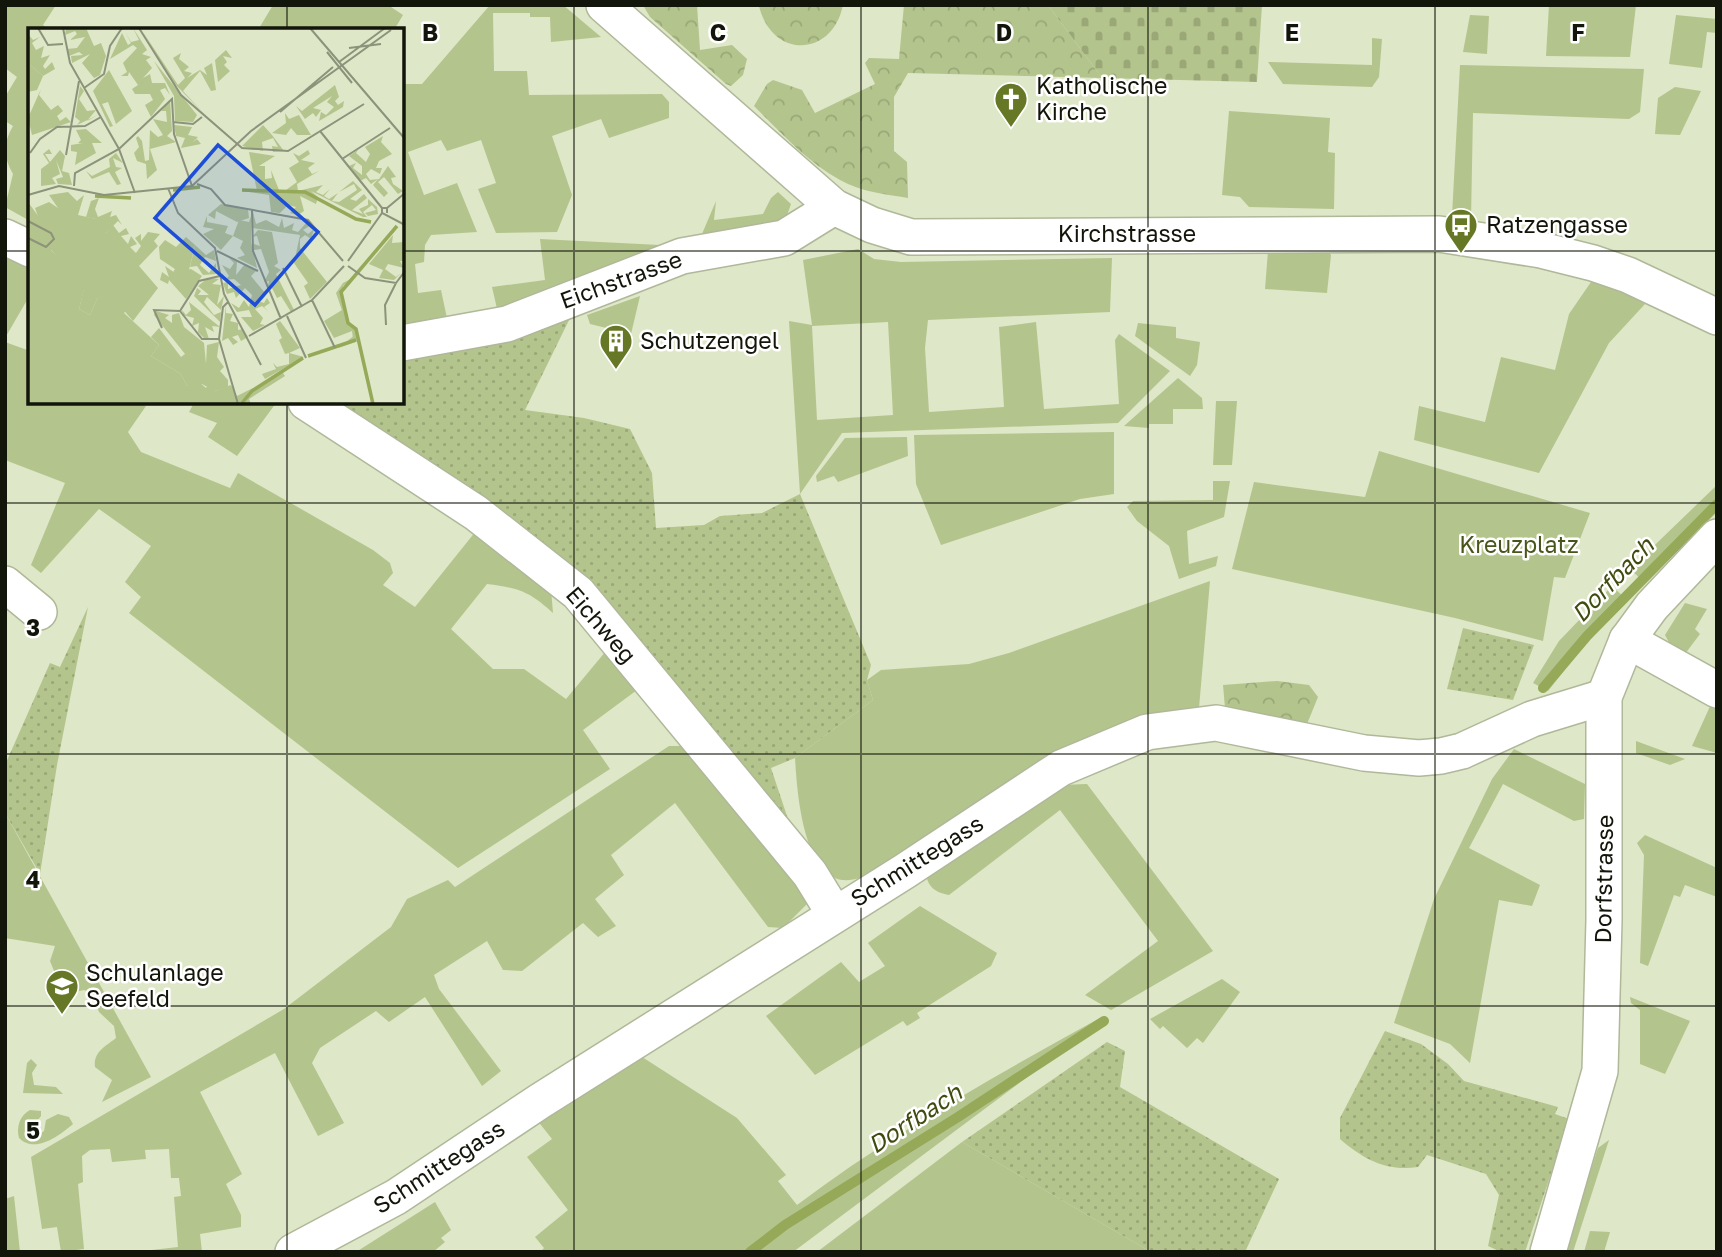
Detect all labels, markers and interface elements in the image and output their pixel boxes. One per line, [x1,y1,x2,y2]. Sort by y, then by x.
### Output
text: B [422,18,438,46]
text: C [710,18,726,46]
text: D [996,18,1012,46]
text: E [1285,18,1299,46]
text: F [1571,18,1585,46]
inset map [28,28,404,404]
place label: Katholische Kirche [1036,71,1167,125]
church icon: Katholische Kirche [992,80,1030,129]
bus stop icon: Ratzengasse [1442,206,1480,255]
place label: Ratzengasse [1486,210,1628,238]
street label: Kirchstrasse [1058,219,1196,247]
street label: Eichstrasse [556,244,685,314]
building icon: Schutzengel [597,322,635,371]
place label: Schutzengel [640,326,779,354]
park label: Kreuzplatz [1459,530,1579,558]
water label: Dorfbach [1565,530,1660,627]
street label: Eichweg [561,580,643,668]
text: 3 [26,613,40,641]
street label: Schmittegass [845,808,988,912]
street label: Dorfstrasse [1588,814,1618,944]
text: 4 [26,865,40,893]
place label: Schulanlage Seefeld [86,958,224,1012]
school or university icon: Schulanlage Seefeld [43,967,81,1016]
water label: Dorfbach [862,1076,968,1159]
street label: Schmittegass [368,1113,509,1219]
text: 5 [26,1116,40,1144]

